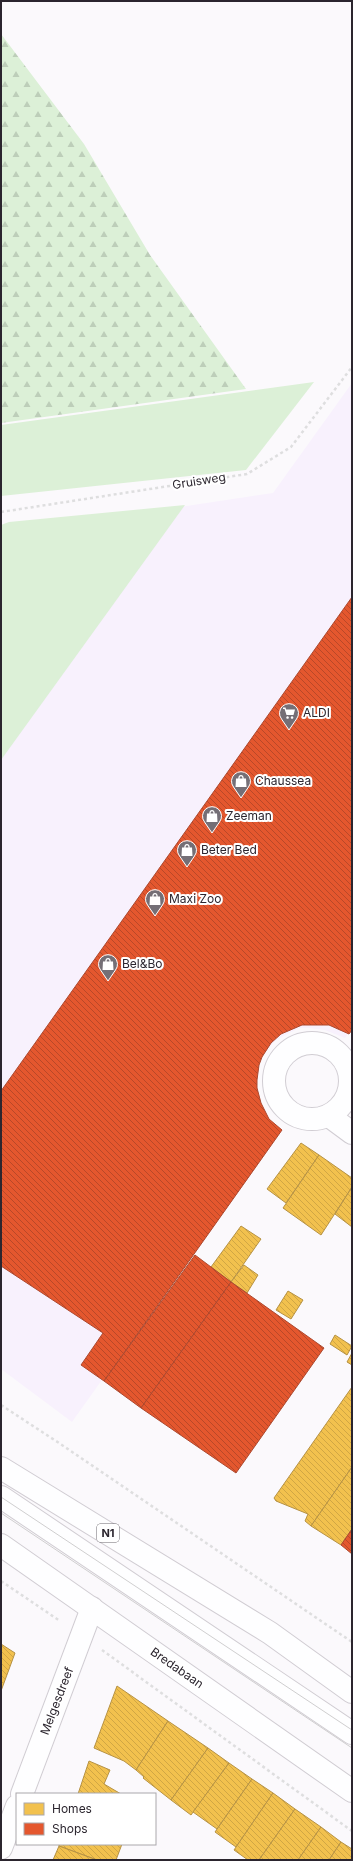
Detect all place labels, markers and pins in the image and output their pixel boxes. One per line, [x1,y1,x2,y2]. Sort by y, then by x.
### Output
supermarket icon: ALDI [278,702,300,730]
place label: ALDI [303,705,330,720]
shop icon: Chaussea [230,770,252,798]
place label: Chaussea [255,773,311,788]
shop icon: Zeeman [201,805,223,833]
place label: Zeeman [226,808,272,823]
shop icon: Beter Bed [176,839,198,867]
place label: Beter Bed [201,842,257,857]
shop icon: Maxi Zoo [144,888,166,916]
place label: Maxi Zoo [169,891,221,906]
shop icon: Bel&Bo [97,953,119,981]
place label: Bel&Bo [122,956,163,971]

